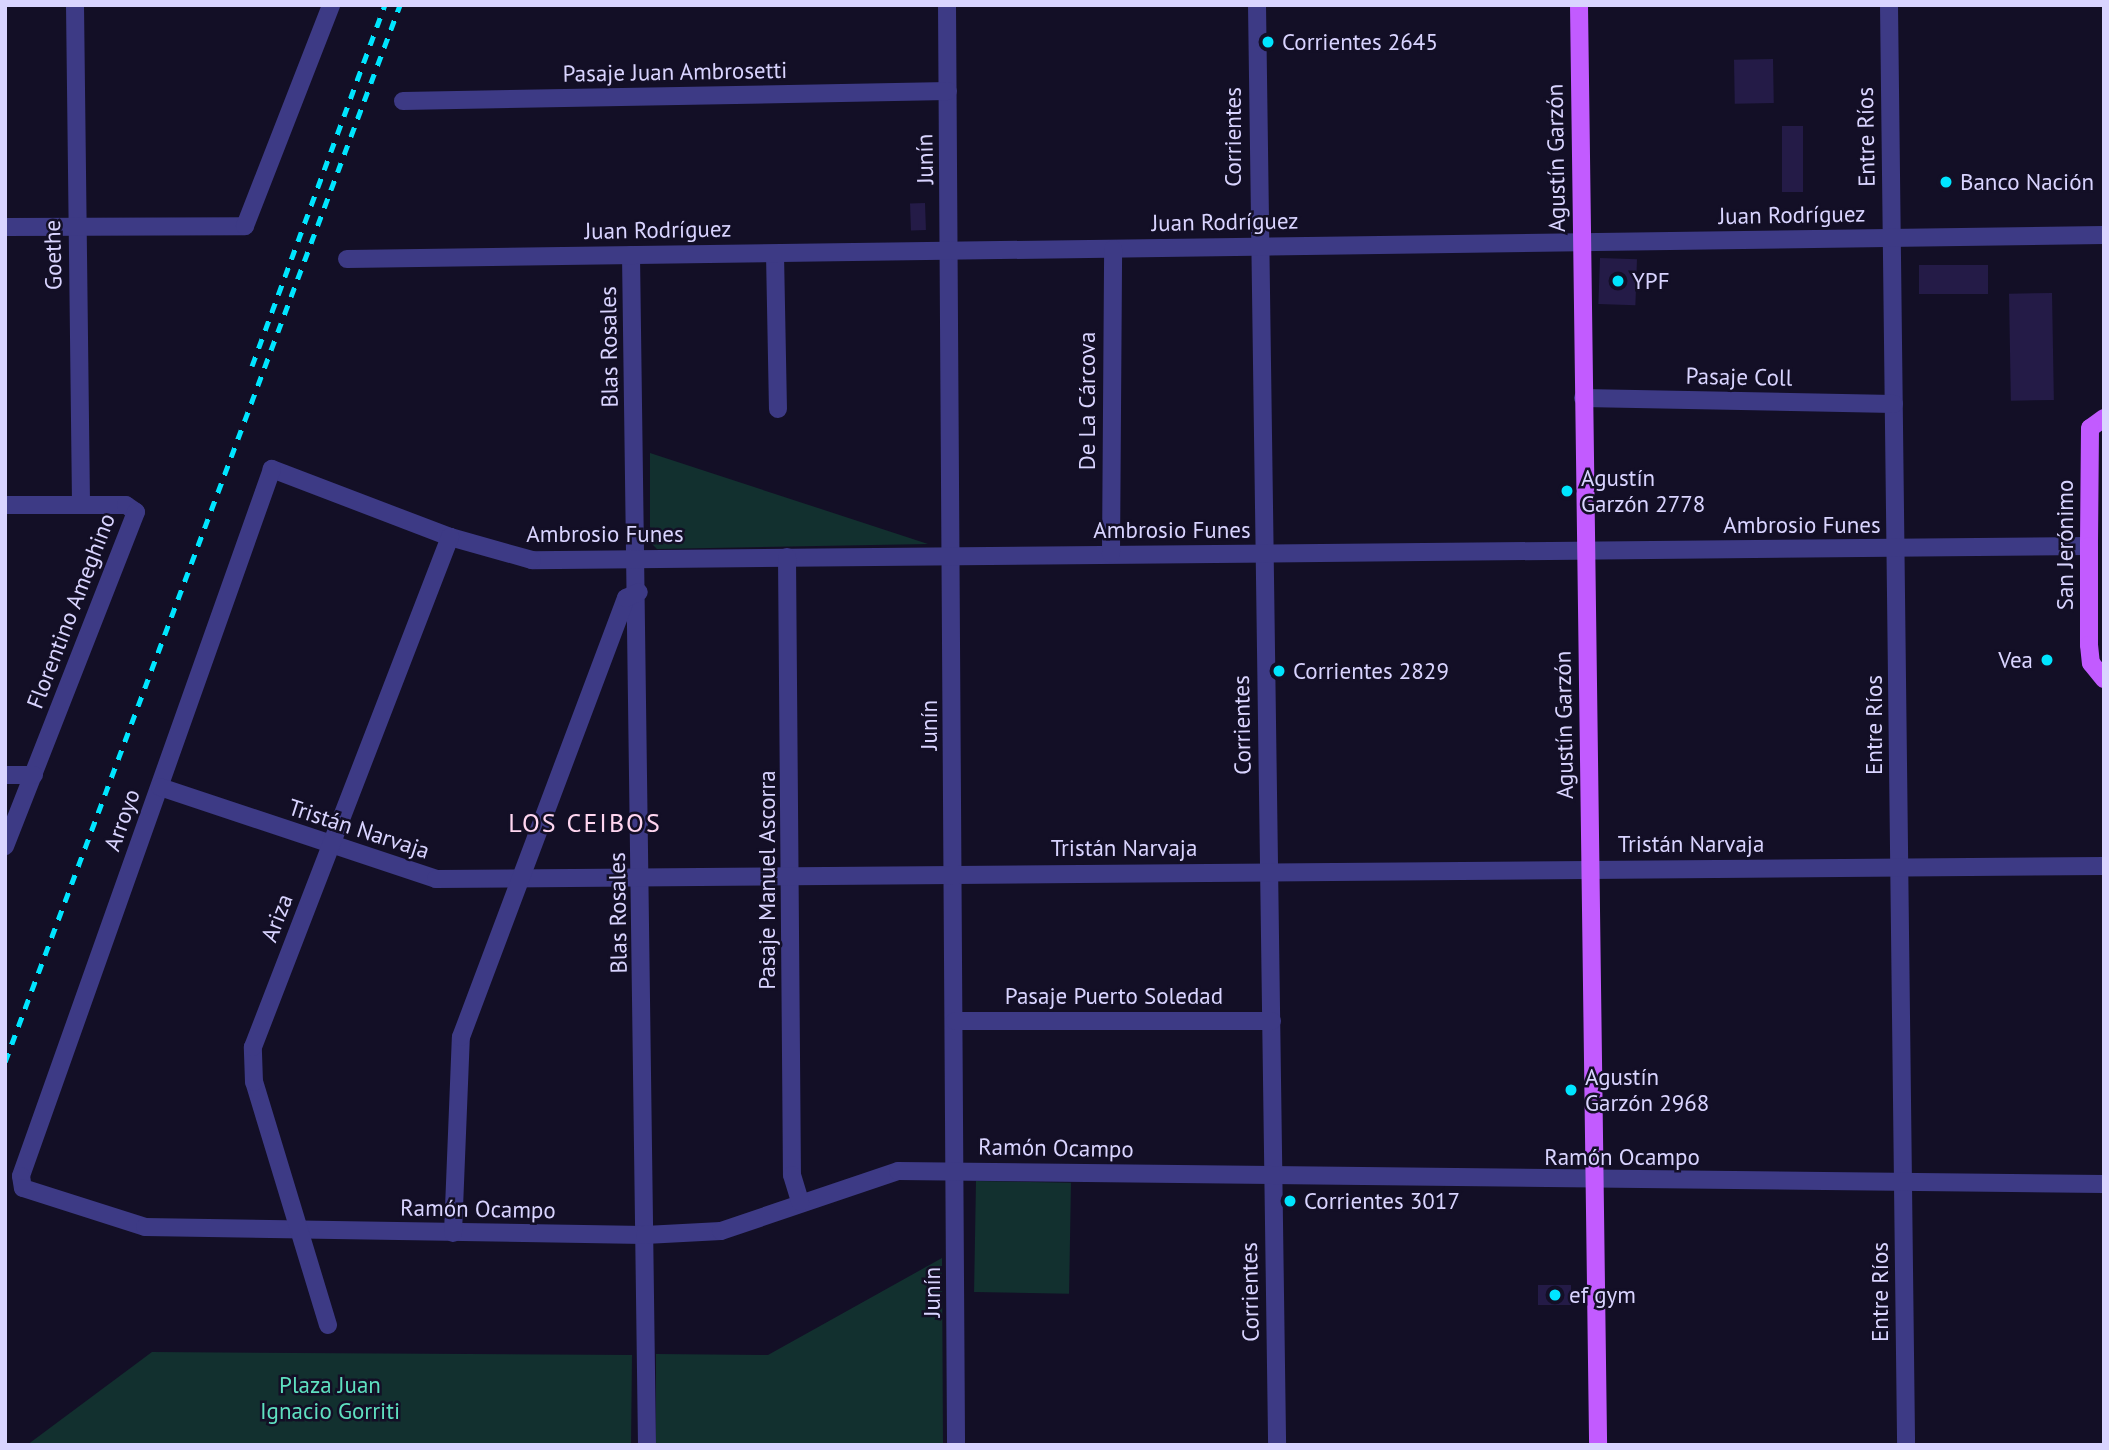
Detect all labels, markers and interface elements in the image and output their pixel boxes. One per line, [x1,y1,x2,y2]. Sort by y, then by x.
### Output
place label: Corrientes 2645 [1282,28,1438,56]
marker: Corrientes 2645 [1260,34,1276,50]
street label: Pasaje Juan Ambrosetti [562,56,788,88]
street label: Agustín Garzón [1541,84,1571,232]
street label: Corrientes [1219,87,1247,187]
street label: Entre Ríos [1851,87,1881,187]
street label: Junín [911,134,939,184]
place label: Banco Nación [1960,168,2094,196]
marker: Banco Nación [1938,174,1954,190]
street label: Juan Rodríguez [1718,200,1866,230]
street label: Juan Rodríguez [1151,207,1299,237]
street label: Juan Rodríguez [584,215,732,245]
street label: Goethe [39,220,67,290]
place label: YPF [1632,267,1670,295]
marker: YPF [1610,273,1626,289]
street label: Blas Rosales [594,286,624,408]
street label: De La Cárcova [1073,332,1101,470]
street label: Pasaje Coll [1685,362,1793,392]
place label: Agustín Garzón 2778 [1581,464,1705,518]
street label: San Jerónimo [2051,480,2079,610]
marker: Agustín Garzón 2778 [1559,483,1575,499]
street label: Florentino Ameghino [21,509,121,713]
street label: Ambrosio Funes [1723,511,1881,539]
street label: Ambrosio Funes [1093,516,1251,544]
street label: Ambrosio Funes [526,520,684,548]
place label: Vea [1998,646,2033,674]
street label: Agustín Garzón [1549,651,1579,799]
marker: Vea [2039,652,2055,668]
place label: Corrientes 2829 [1293,657,1449,685]
marker: Corrientes 2829 [1271,663,1287,679]
street label: Corrientes [1227,675,1257,775]
street label: Entre Ríos [1860,675,1888,775]
street label: Junín [915,700,943,750]
street label: Pasaje Manuel Ascorra [753,770,781,990]
street label: Arroyo [98,785,146,855]
street label: Tristán Narvaja [285,793,433,865]
district label: LOS CEIBOS [510,807,660,839]
street label: Tristán Narvaja [1618,830,1764,858]
street label: Tristán Narvaja [1051,834,1197,862]
street label: Blas Rosales [603,852,633,974]
street label: Ariza [255,890,299,946]
street label: Pasaje Puerto Soledad [1005,982,1223,1010]
place label: Agustín Garzón 2968 [1585,1063,1709,1117]
marker: Agustín Garzón 2968 [1563,1082,1579,1098]
street label: Ramón Ocampo [978,1133,1134,1163]
street label: Ramón Ocampo [1544,1143,1700,1171]
place label: Corrientes 3017 [1304,1187,1460,1215]
marker: Corrientes 3017 [1282,1193,1298,1209]
street label: Ramón Ocampo [400,1194,556,1224]
street label: Corrientes [1235,1242,1265,1342]
street label: Entre Ríos [1866,1242,1894,1342]
street label: Junín [918,1267,946,1317]
place label: ef gym [1569,1281,1636,1309]
marker: ef gym [1547,1287,1563,1303]
park label: Plaza Juan Ignacio Gorriti [260,1371,400,1425]

